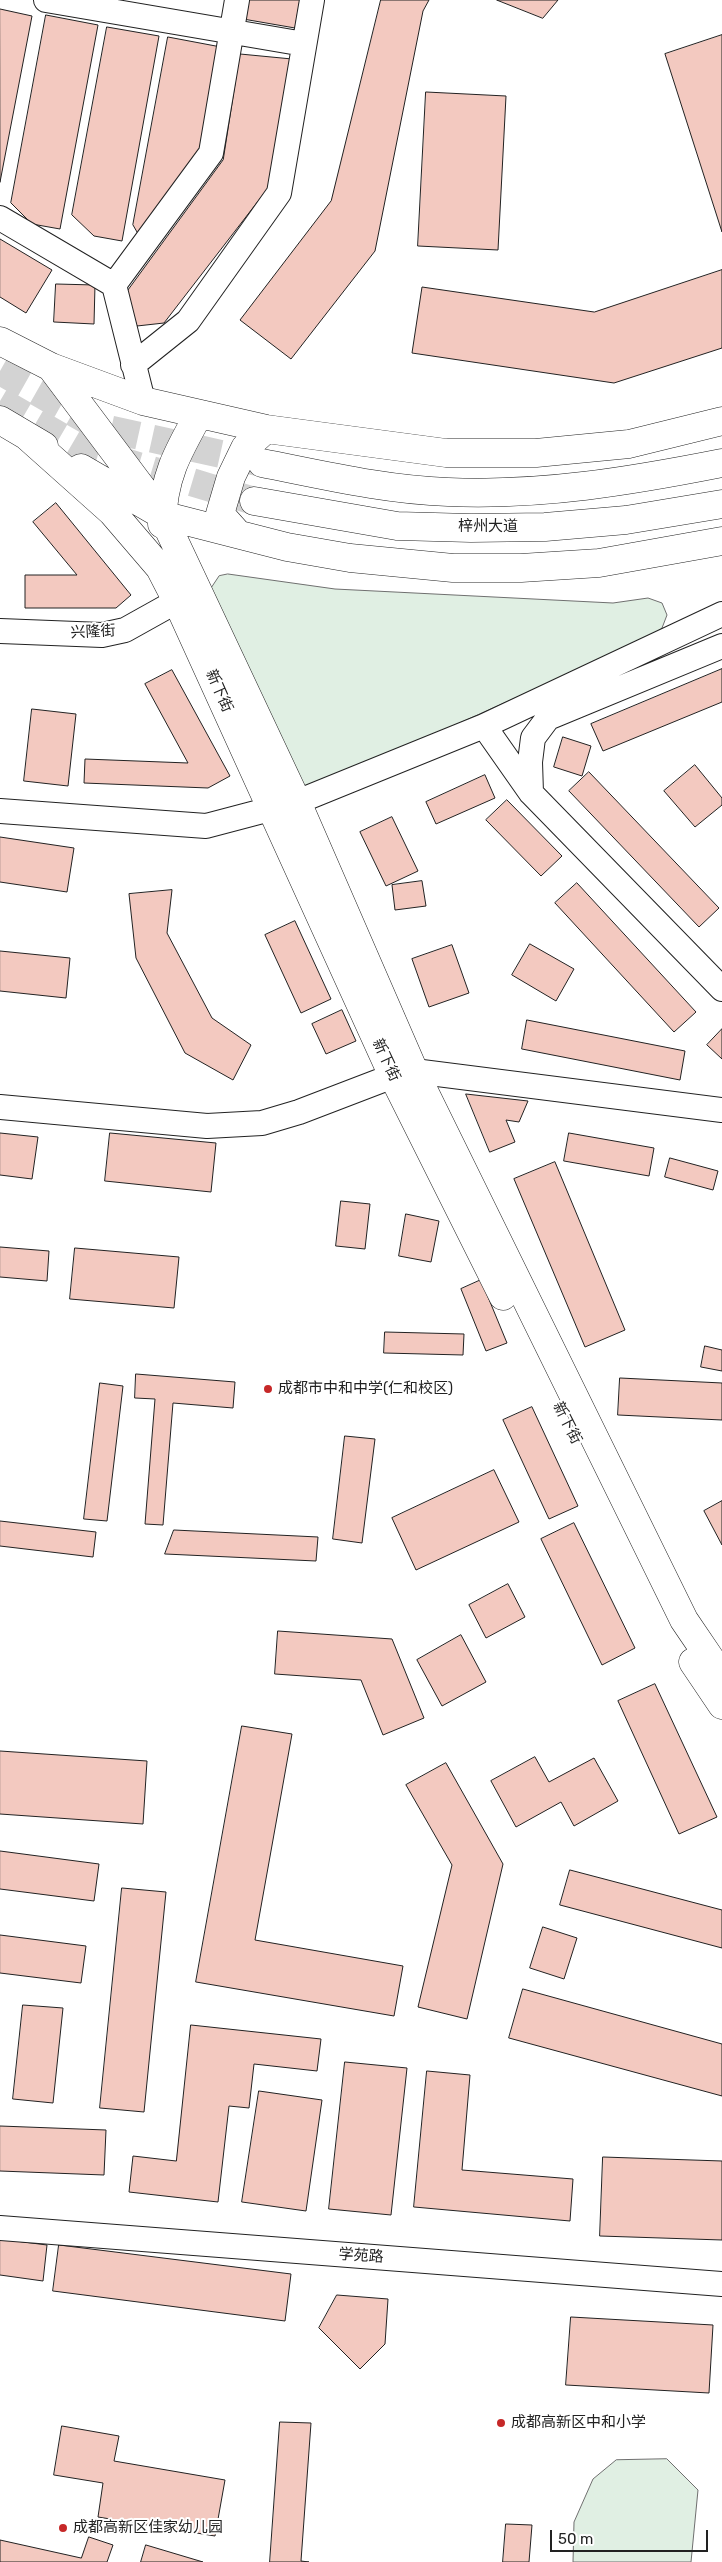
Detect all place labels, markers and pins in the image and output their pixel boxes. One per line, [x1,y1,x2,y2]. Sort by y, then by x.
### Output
place label: 成都市中和中学(仁和校区) [278,1380,453,1398]
marker: 成都市中和中学(仁和校区) [262,1383,274,1395]
place label: 成都高新区中和小学 [511,2414,646,2432]
marker: 成都高新区中和小学 [495,2417,507,2429]
place label: 成都高新区佳家幼儿园 [73,2519,223,2537]
marker: 成都高新区佳家幼儿园 [57,2522,69,2534]

